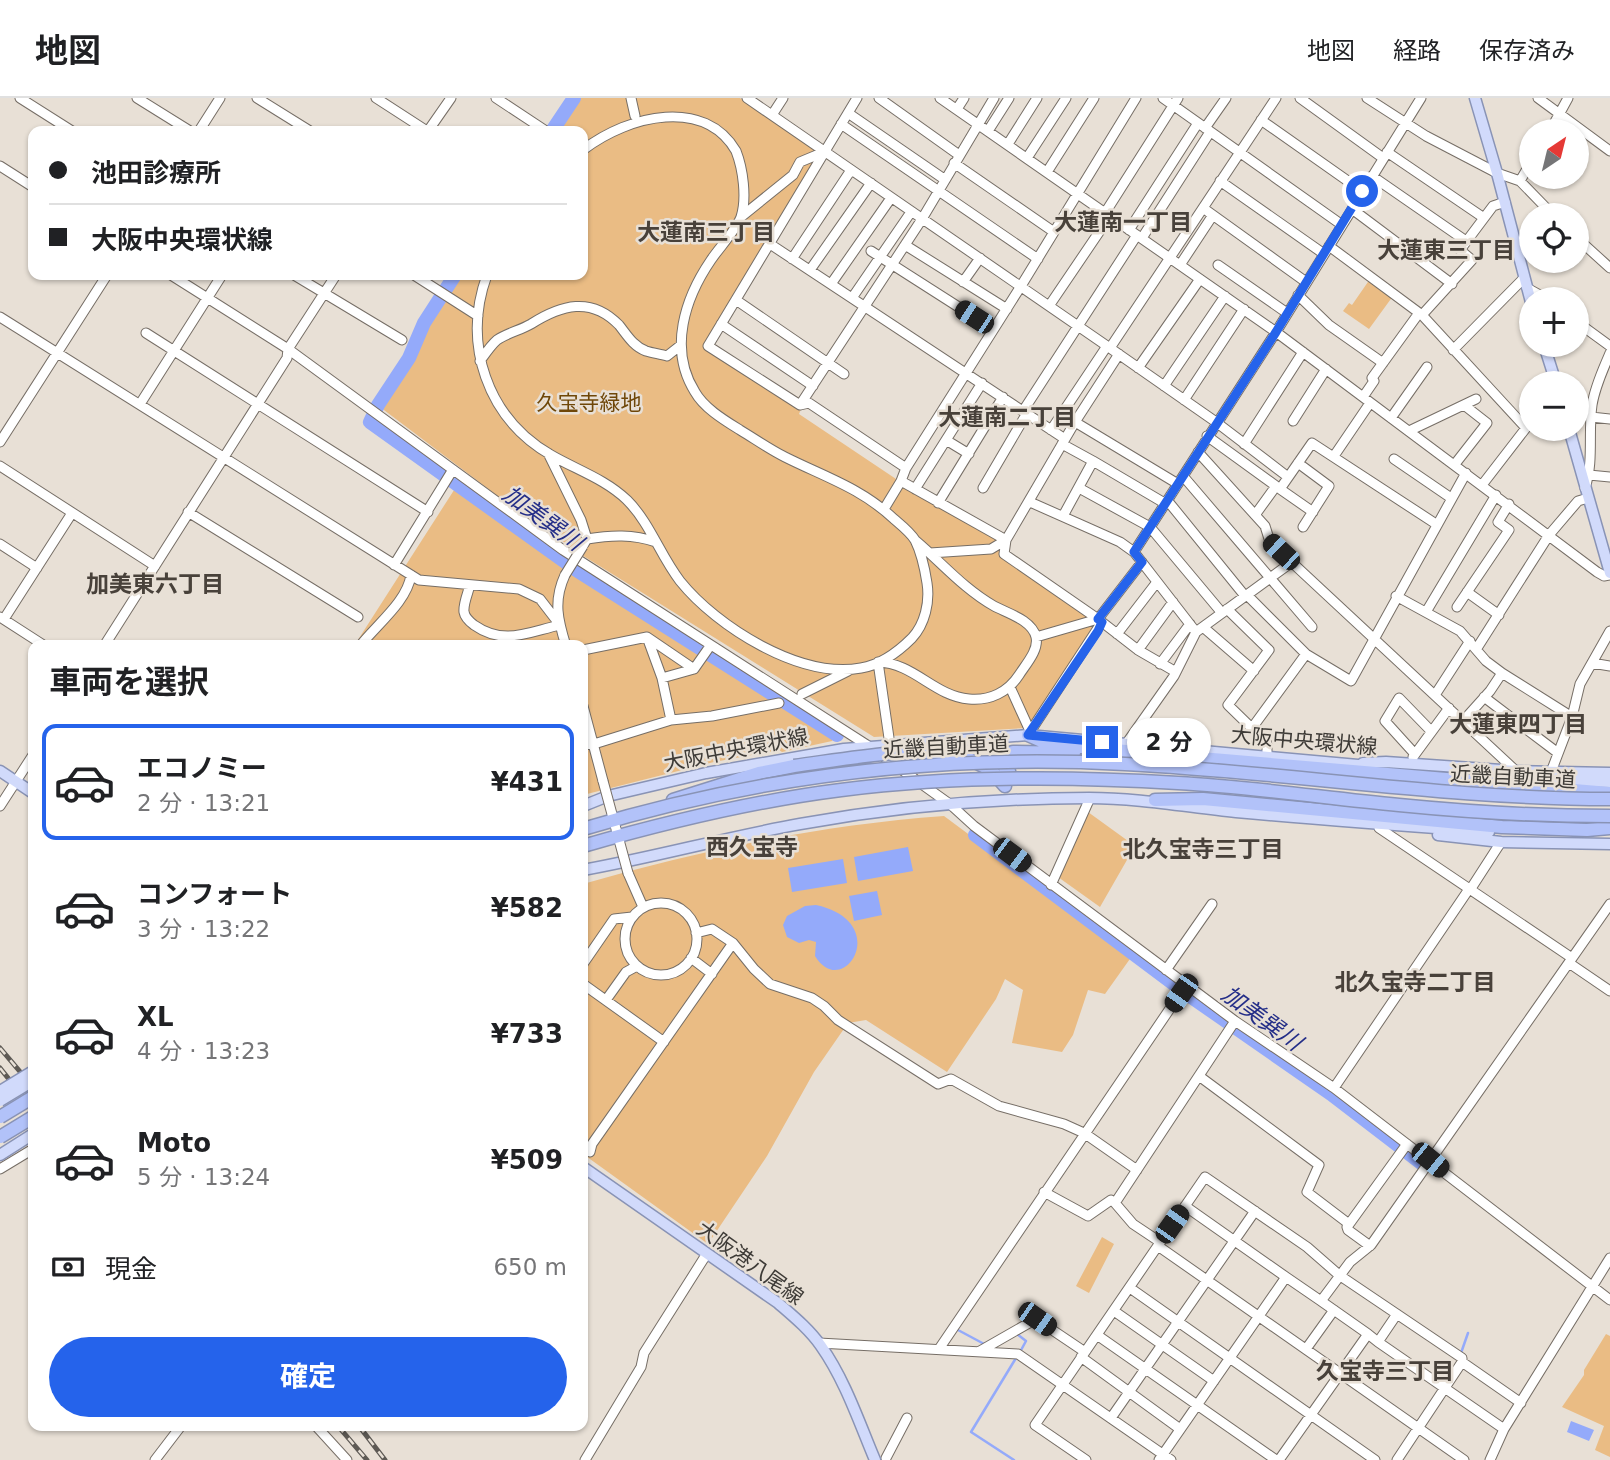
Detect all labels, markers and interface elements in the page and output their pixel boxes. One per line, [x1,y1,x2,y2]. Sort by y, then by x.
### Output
text: 地図 [35,31,101,70]
text: 地図 [1307,37,1355,65]
text: 経路 [1393,37,1441,65]
text: 保存済み [1479,37,1575,65]
north arrow [1519,119,1589,189]
map controls [1519,119,1589,441]
text: 池田診療所 [91,158,221,188]
route start [1346,175,1378,207]
button: locate [1519,203,1589,273]
district label: 大蓮南一丁目 [1054,209,1192,235]
district label: 大蓮南三丁目 [637,219,775,245]
text: 大阪中央環状線 [91,225,273,255]
district label: 大蓮東三丁目 [1377,237,1515,263]
button: + [1519,287,1589,357]
car [951,297,998,337]
button: − [1519,371,1589,441]
park label: 久宝寺緑地 [537,391,642,415]
district label: 大蓮南二丁目 [938,404,1076,430]
water label: 加美巽川 [498,480,590,557]
car [1259,530,1304,574]
district label: 加美東六丁目 [86,571,224,597]
text: 車両を選択 [49,663,209,701]
district label: 大蓮東四丁目 [1449,711,1587,737]
callout: 2 分 [1126,718,1210,766]
street label: 大阪中央環状線 [1230,723,1378,759]
street label: 大阪中央環状線 [662,724,810,776]
route end [1086,726,1118,758]
text: 2 分 [1145,729,1193,755]
street label: 近畿自動車道 [882,732,1010,762]
icon: car [53,751,116,814]
text: エコノミー [137,753,267,783]
street label: 近畿自動車道 [1449,762,1577,792]
text: ¥431 [491,767,563,797]
text: 2 分 · 13:21 [137,790,270,816]
district label: 西久宝寺 [706,834,798,860]
car [989,834,1036,876]
district label: 北久宝寺三丁目 [1123,836,1284,862]
icon: car [53,877,116,940]
text: コンフォート [137,879,292,909]
text: ¥582 [491,893,563,923]
text: 3 分 · 13:22 [137,916,270,942]
district label: 北久宝寺二丁目 [1335,969,1496,995]
car [1161,970,1202,1016]
water label: 加美巽川 [1217,980,1309,1057]
text: XL [137,1002,174,1032]
icon: car [53,1003,116,1066]
text: ¥733 [491,1019,563,1049]
text: 4 分 · 13:23 [137,1038,270,1064]
text: Moto [137,1128,211,1158]
icon: car [53,1129,116,1192]
car [1408,1139,1453,1181]
text: ¥509 [491,1145,563,1175]
text: 5 分 · 13:24 [137,1164,270,1190]
car [1152,1201,1193,1247]
street label: 大阪港八尾線 [692,1216,808,1310]
icon: cash [49,1248,87,1286]
text: 現金 [105,1254,157,1284]
text: 650 m [493,1254,567,1280]
car [1014,1298,1061,1340]
button: 確定 [49,1337,567,1417]
district label: 久宝寺三丁目 [1316,1358,1454,1384]

